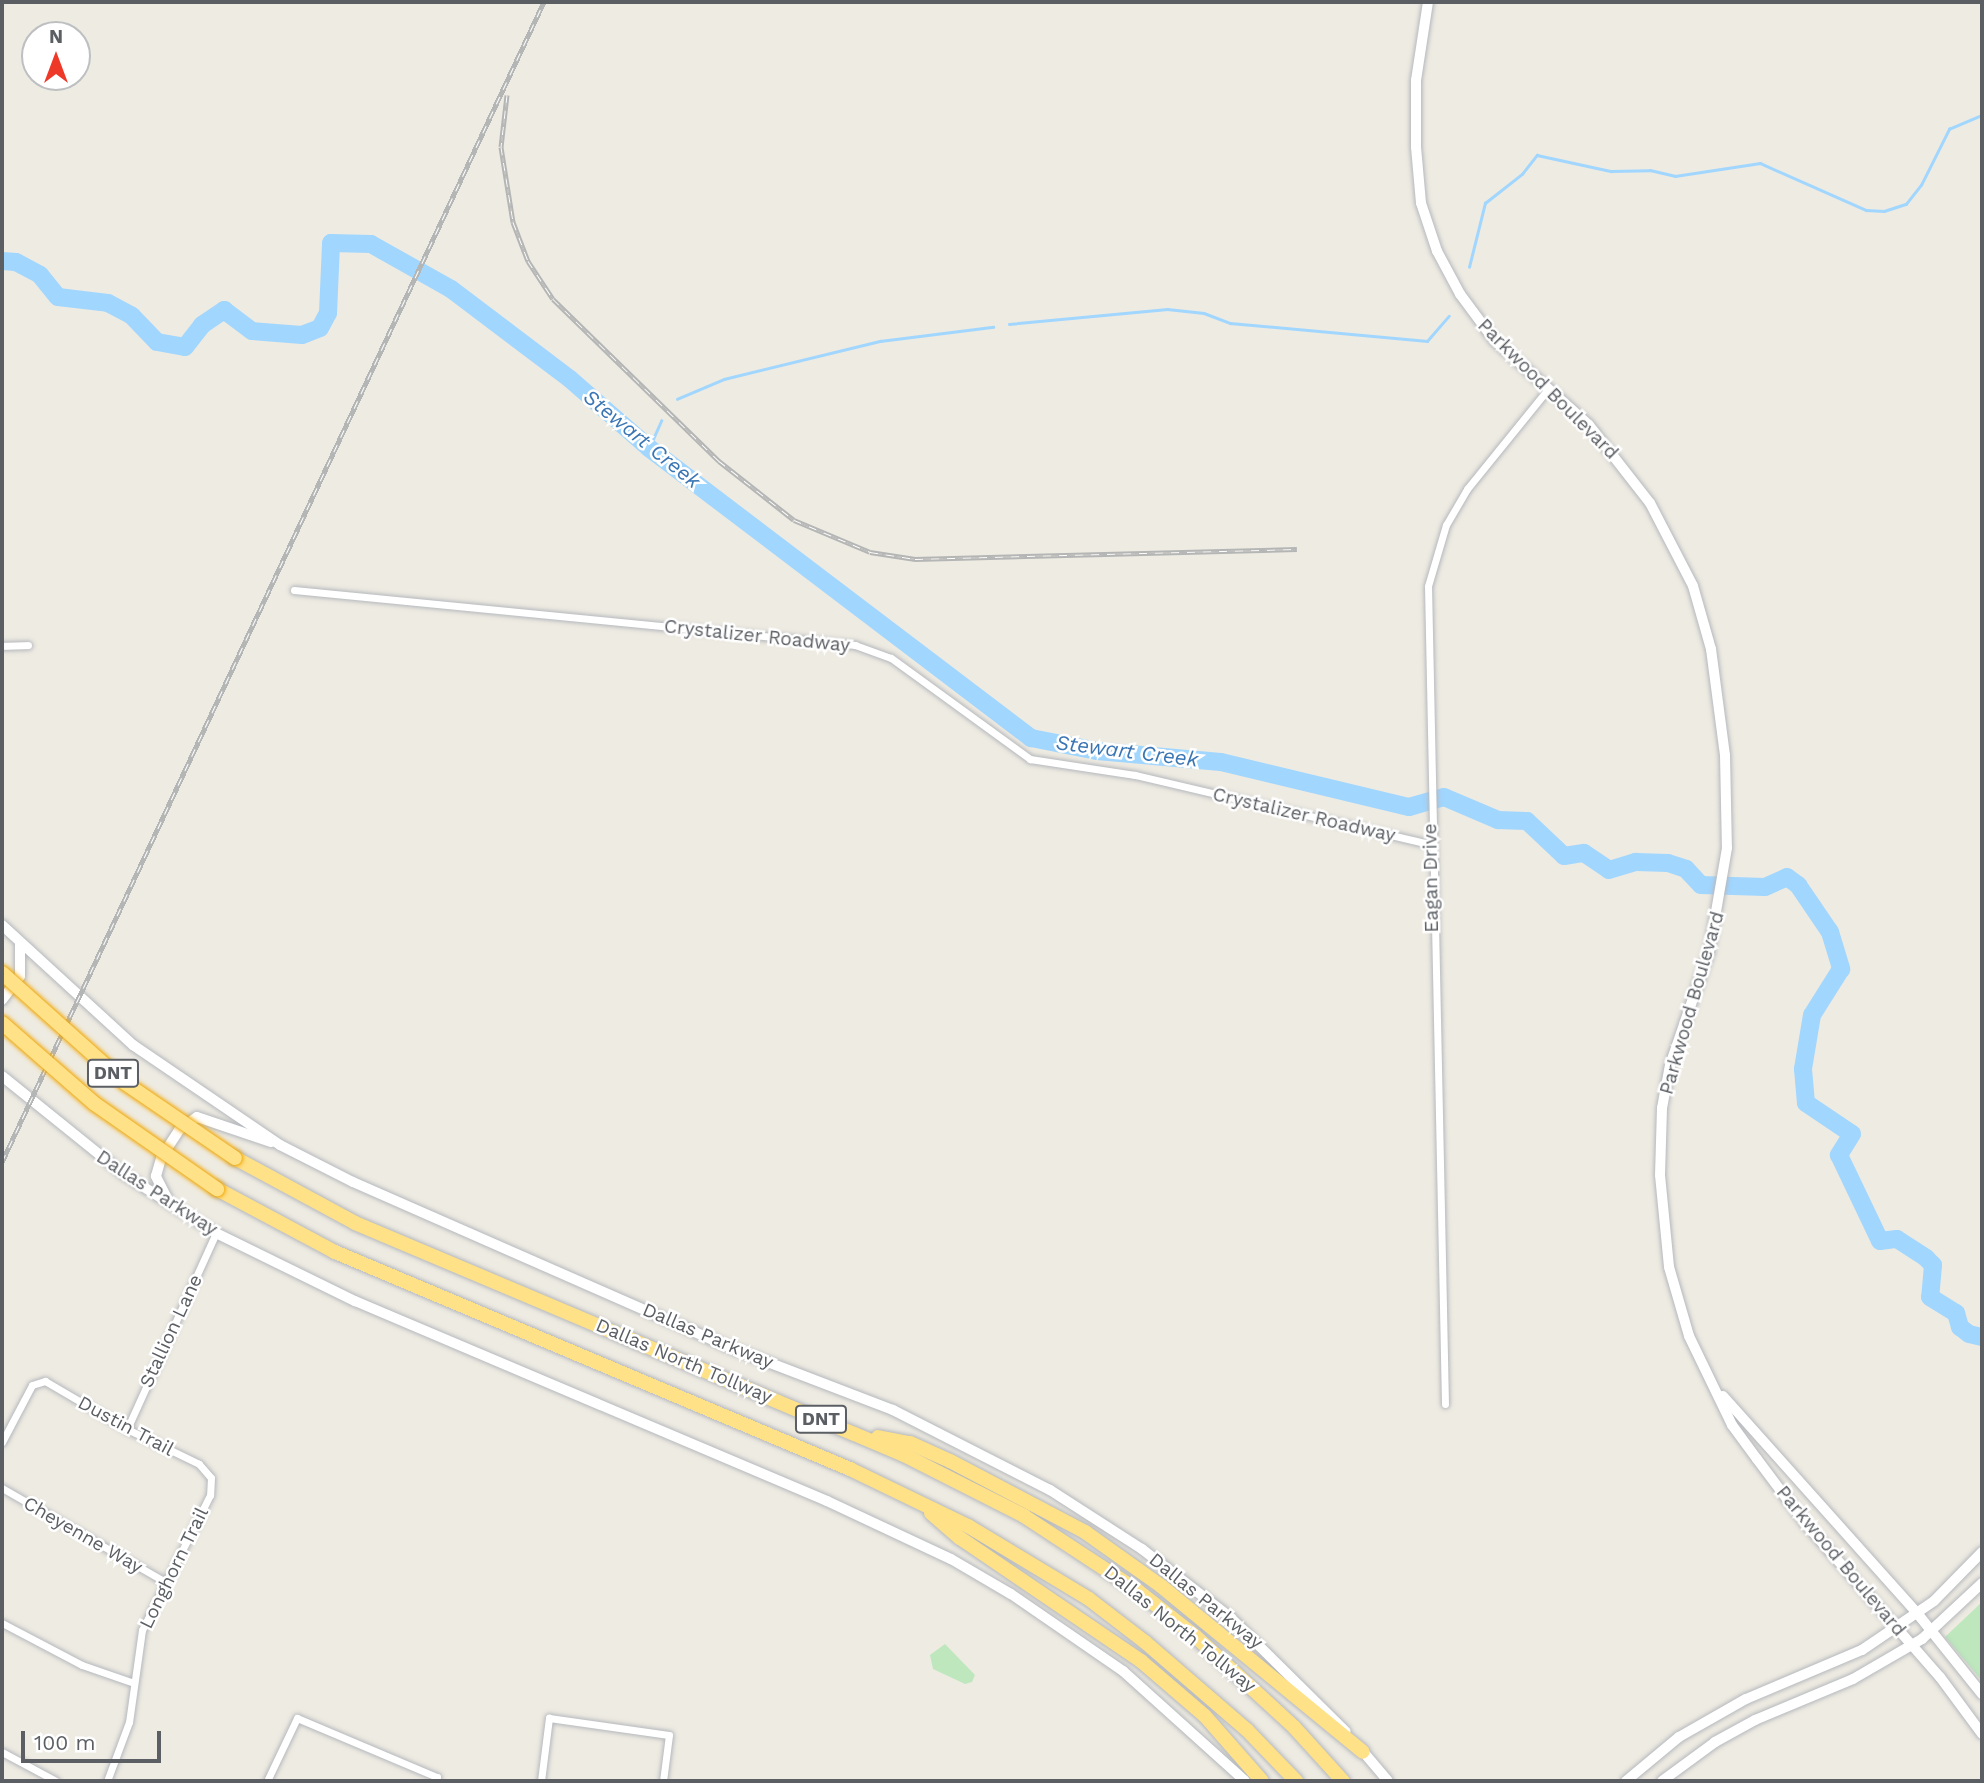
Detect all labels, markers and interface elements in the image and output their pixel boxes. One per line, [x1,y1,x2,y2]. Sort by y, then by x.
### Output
north arrow [21,21,91,91]
text: N [49,25,63,48]
street label: Parkwood Boulevard [1473,314,1623,464]
water label: Stewart Creek [578,384,706,494]
street label: Crystalizer Roadway [663,615,851,657]
water label: Stewart Creek [1054,730,1200,772]
street label: Crystalizer Roadway [1210,783,1398,847]
street label: Eagan Drive [1419,823,1443,933]
street label: Parkwood Boulevard [1655,909,1729,1097]
road number: DNT [87,1058,139,1088]
street label: Dallas Parkway [92,1145,222,1241]
street label: Stallion Lane [135,1271,207,1391]
street label: Dallas Parkway [639,1298,777,1374]
street label: Dallas North Tollway [592,1313,776,1409]
street label: Dustin Trail [74,1391,178,1461]
road number: DNT [795,1404,847,1434]
street label: Parkwood Boulevard [1771,1481,1911,1641]
street label: Cheyenne Way [19,1491,147,1579]
street label: Longhorn Trail [135,1503,213,1633]
street label: Dallas Parkway [1144,1548,1268,1654]
street label: Dallas North Tollway [1099,1560,1261,1698]
scale bar [24,1716,164,1760]
text: 100 m [34,1730,96,1755]

